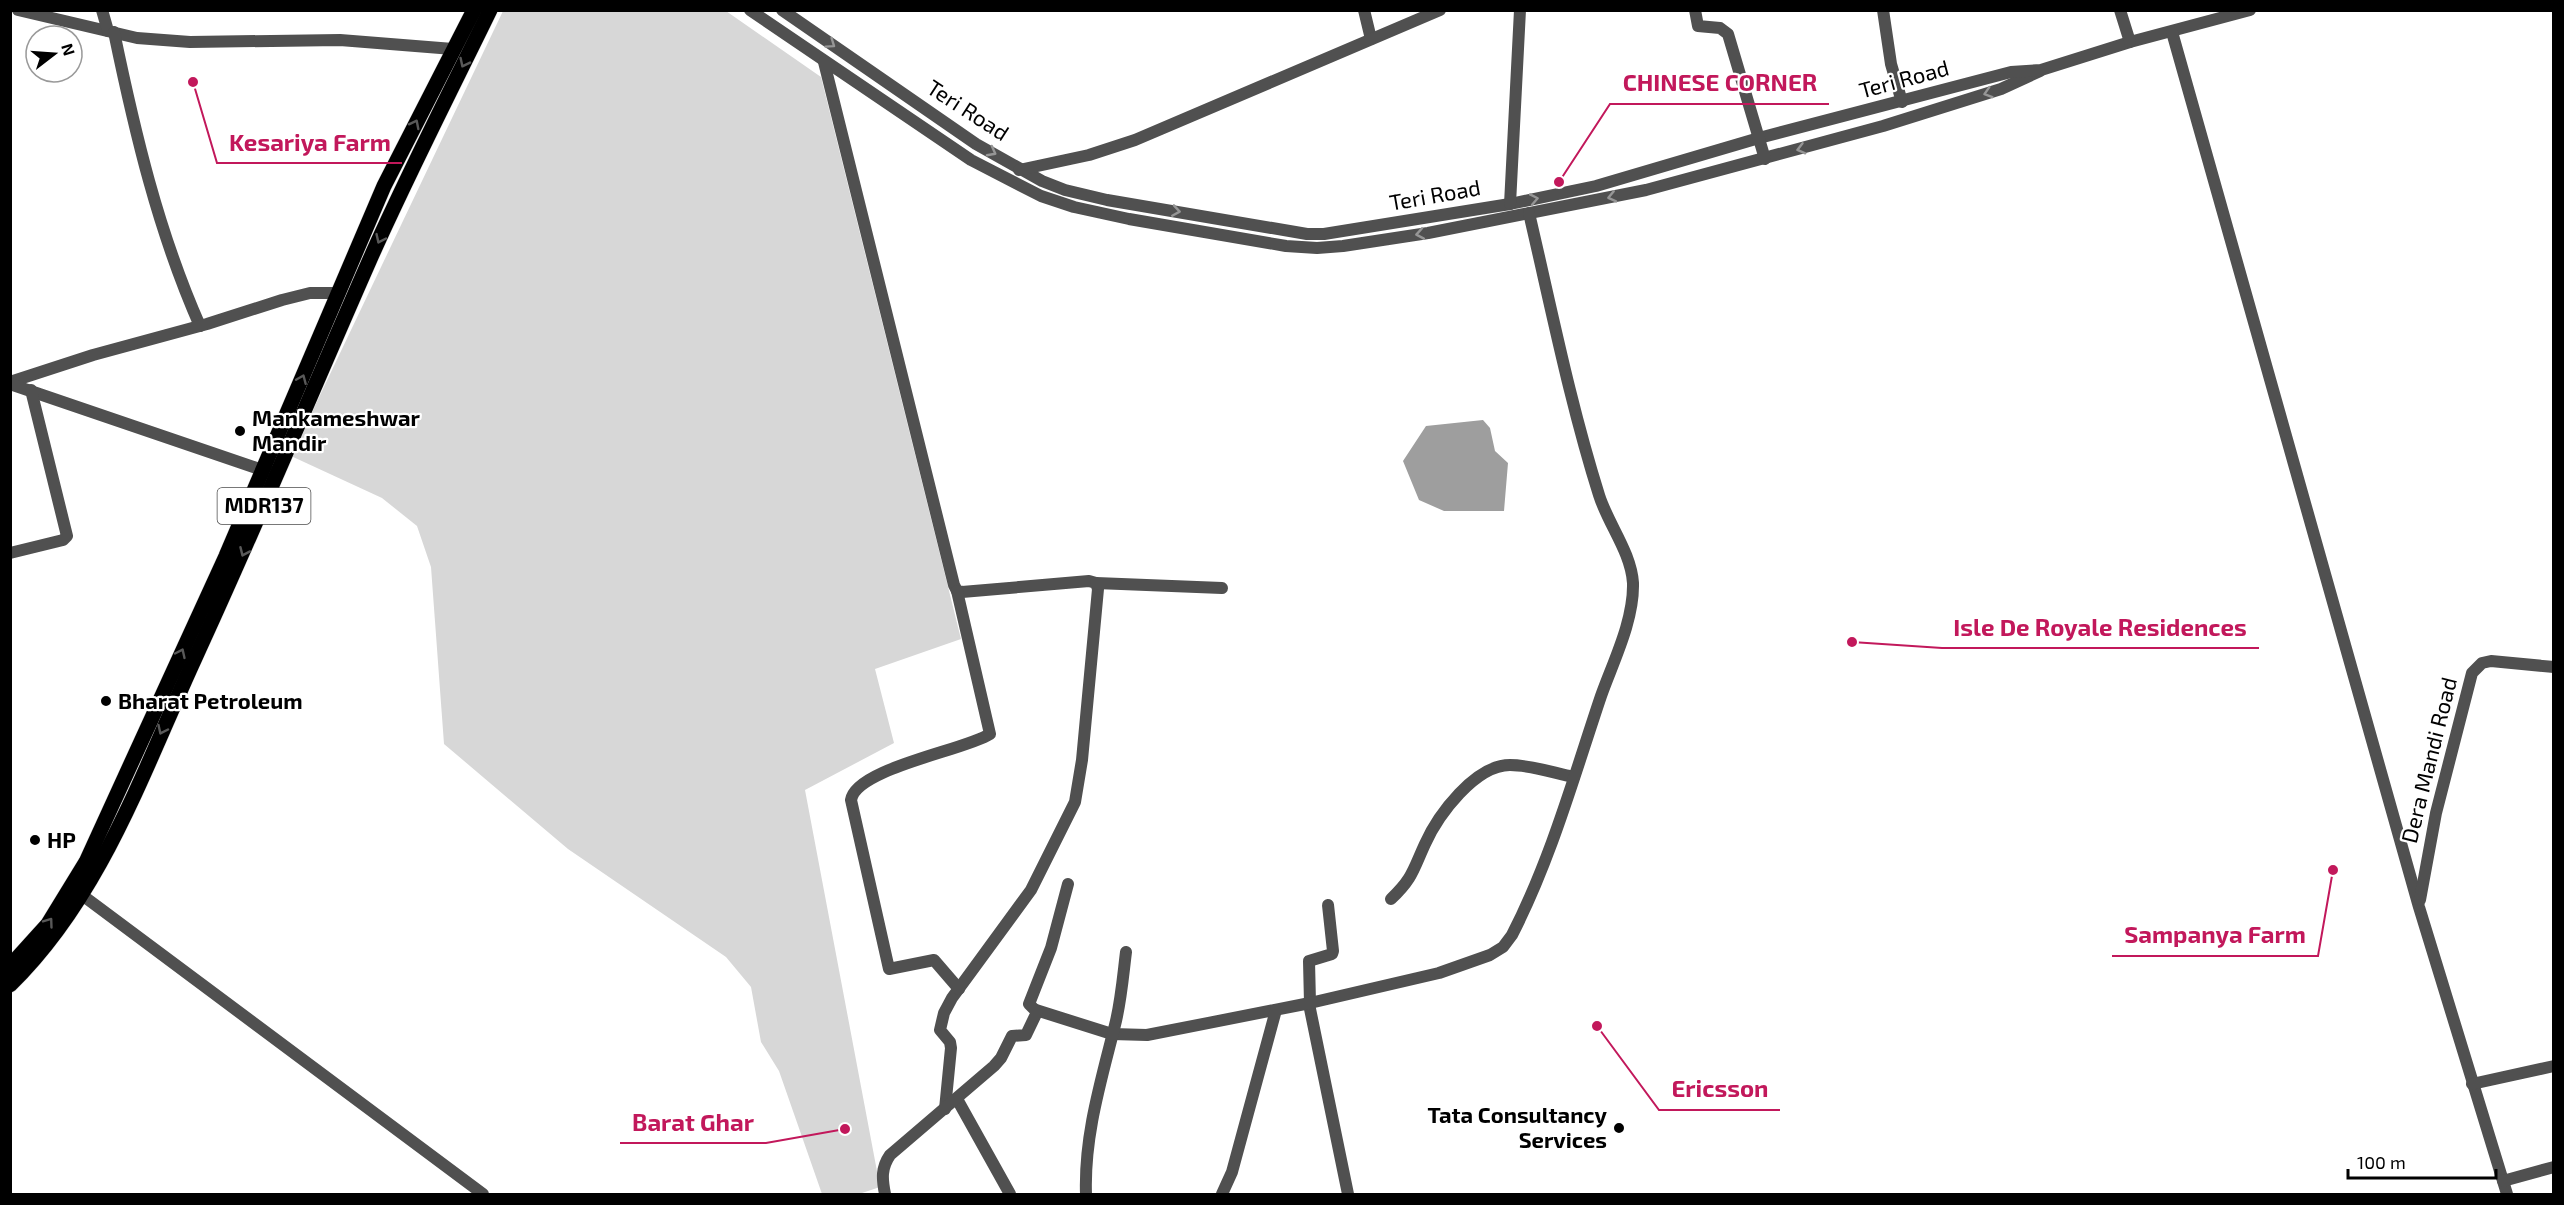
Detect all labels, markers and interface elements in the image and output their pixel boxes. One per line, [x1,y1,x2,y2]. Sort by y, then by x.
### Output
north arrow [24,24,84,84]
one-way arrow [824,37,835,48]
text: N [58,41,80,58]
street label: Teri Road [1856,54,1952,102]
one-way arrow [460,57,472,68]
callout: CHINESE CORNER [1610,62,1829,104]
text: CHINESE CORNER [1623,67,1817,96]
street label: Teri Road [923,73,1014,145]
one-way arrow [1983,86,1994,99]
one-way arrow [407,119,419,130]
callout: Kesariya Farm [217,121,402,163]
text: Kesariya Farm [229,127,391,156]
one-way arrow [1796,142,1807,154]
one-way arrow [986,145,997,156]
street label: Teri Road [1387,173,1482,215]
one-way arrow [1607,190,1617,203]
one-way arrow [1529,193,1539,206]
one-way arrow [1170,204,1180,217]
one-way arrow [1416,227,1426,240]
one-way arrow [375,232,387,243]
one-way arrow [294,374,306,385]
place label: Mankameshwar Mandir [252,404,421,455]
marker: Mankameshwar Mandir [233,424,247,438]
road number: MDR137 [218,488,310,524]
one-way arrow [239,546,251,557]
callout: Isle De Royale Residences [1942,606,2259,648]
text: Isle De Royale Residences [1953,612,2247,641]
one-way arrow [173,649,185,660]
street label: Dera Mandi Road [2395,674,2461,845]
place label: Bharat Petroleum [118,687,303,713]
marker: Bharat Petroleum [99,694,113,708]
one-way arrow [158,723,170,734]
place label: HP [47,826,76,852]
marker: HP [28,833,42,847]
callout: Sampanya Farm [2112,914,2318,956]
one-way arrow [41,918,52,929]
text: Sampanya Farm [2124,919,2306,948]
callout: Ericsson [1659,1068,1780,1110]
text: Ericsson [1671,1073,1769,1102]
callout: Barat Ghar [620,1101,766,1143]
place label: Tata Consultancy Services [1428,1101,1608,1152]
text: Barat Ghar [632,1107,755,1136]
marker: Tata Consultancy Services [1612,1121,1626,1135]
scale bar [2348,1142,2496,1180]
text: 100 m [2357,1151,2406,1173]

